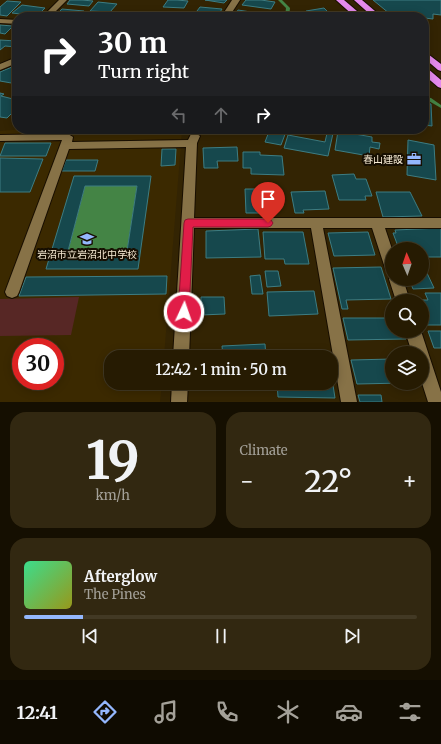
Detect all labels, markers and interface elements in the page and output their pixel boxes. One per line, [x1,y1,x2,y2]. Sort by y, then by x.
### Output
text: 30 m [98,25,167,61]
icon: right [32,28,84,80]
text: Turn right [98,60,189,83]
icon: left [168,104,190,126]
icon: ahead [210,104,232,126]
icon: right [252,104,274,126]
office icon: 春山建設 [406,151,422,167]
place label: 春山建設 [363,153,403,166]
pin [251,182,285,223]
icon: arrive [257,188,279,210]
school or university icon: 岩沼市立岩沼北中学校 [79,231,95,247]
north arrow [385,242,429,286]
map controls [385,242,429,390]
place label: 岩沼市立岩沼北中学校 [37,248,137,261]
position arrow [163,291,205,333]
button: search [385,294,429,338]
speed limit sign: 30 [12,338,64,390]
button: layers [385,346,429,390]
text: 12:42 · 1 min · 50 m [155,360,287,379]
text: 19 [86,428,140,493]
text: Climate [240,442,288,459]
text: 22° [304,462,352,500]
text: − [240,467,254,495]
text: + [402,467,417,495]
text: km/h [96,487,130,504]
text: Afterglow [84,567,157,586]
text: The Pines [84,586,146,603]
icon: previous [79,625,101,647]
icon: pause [210,625,232,647]
icon: next [341,625,363,647]
icon: directions [91,698,119,726]
icon: music [152,698,180,726]
icon: phone [213,698,241,726]
icon: climate [274,698,302,726]
icon: car [335,698,363,726]
icon: filters [396,698,424,726]
text: 12:41 [17,701,58,724]

